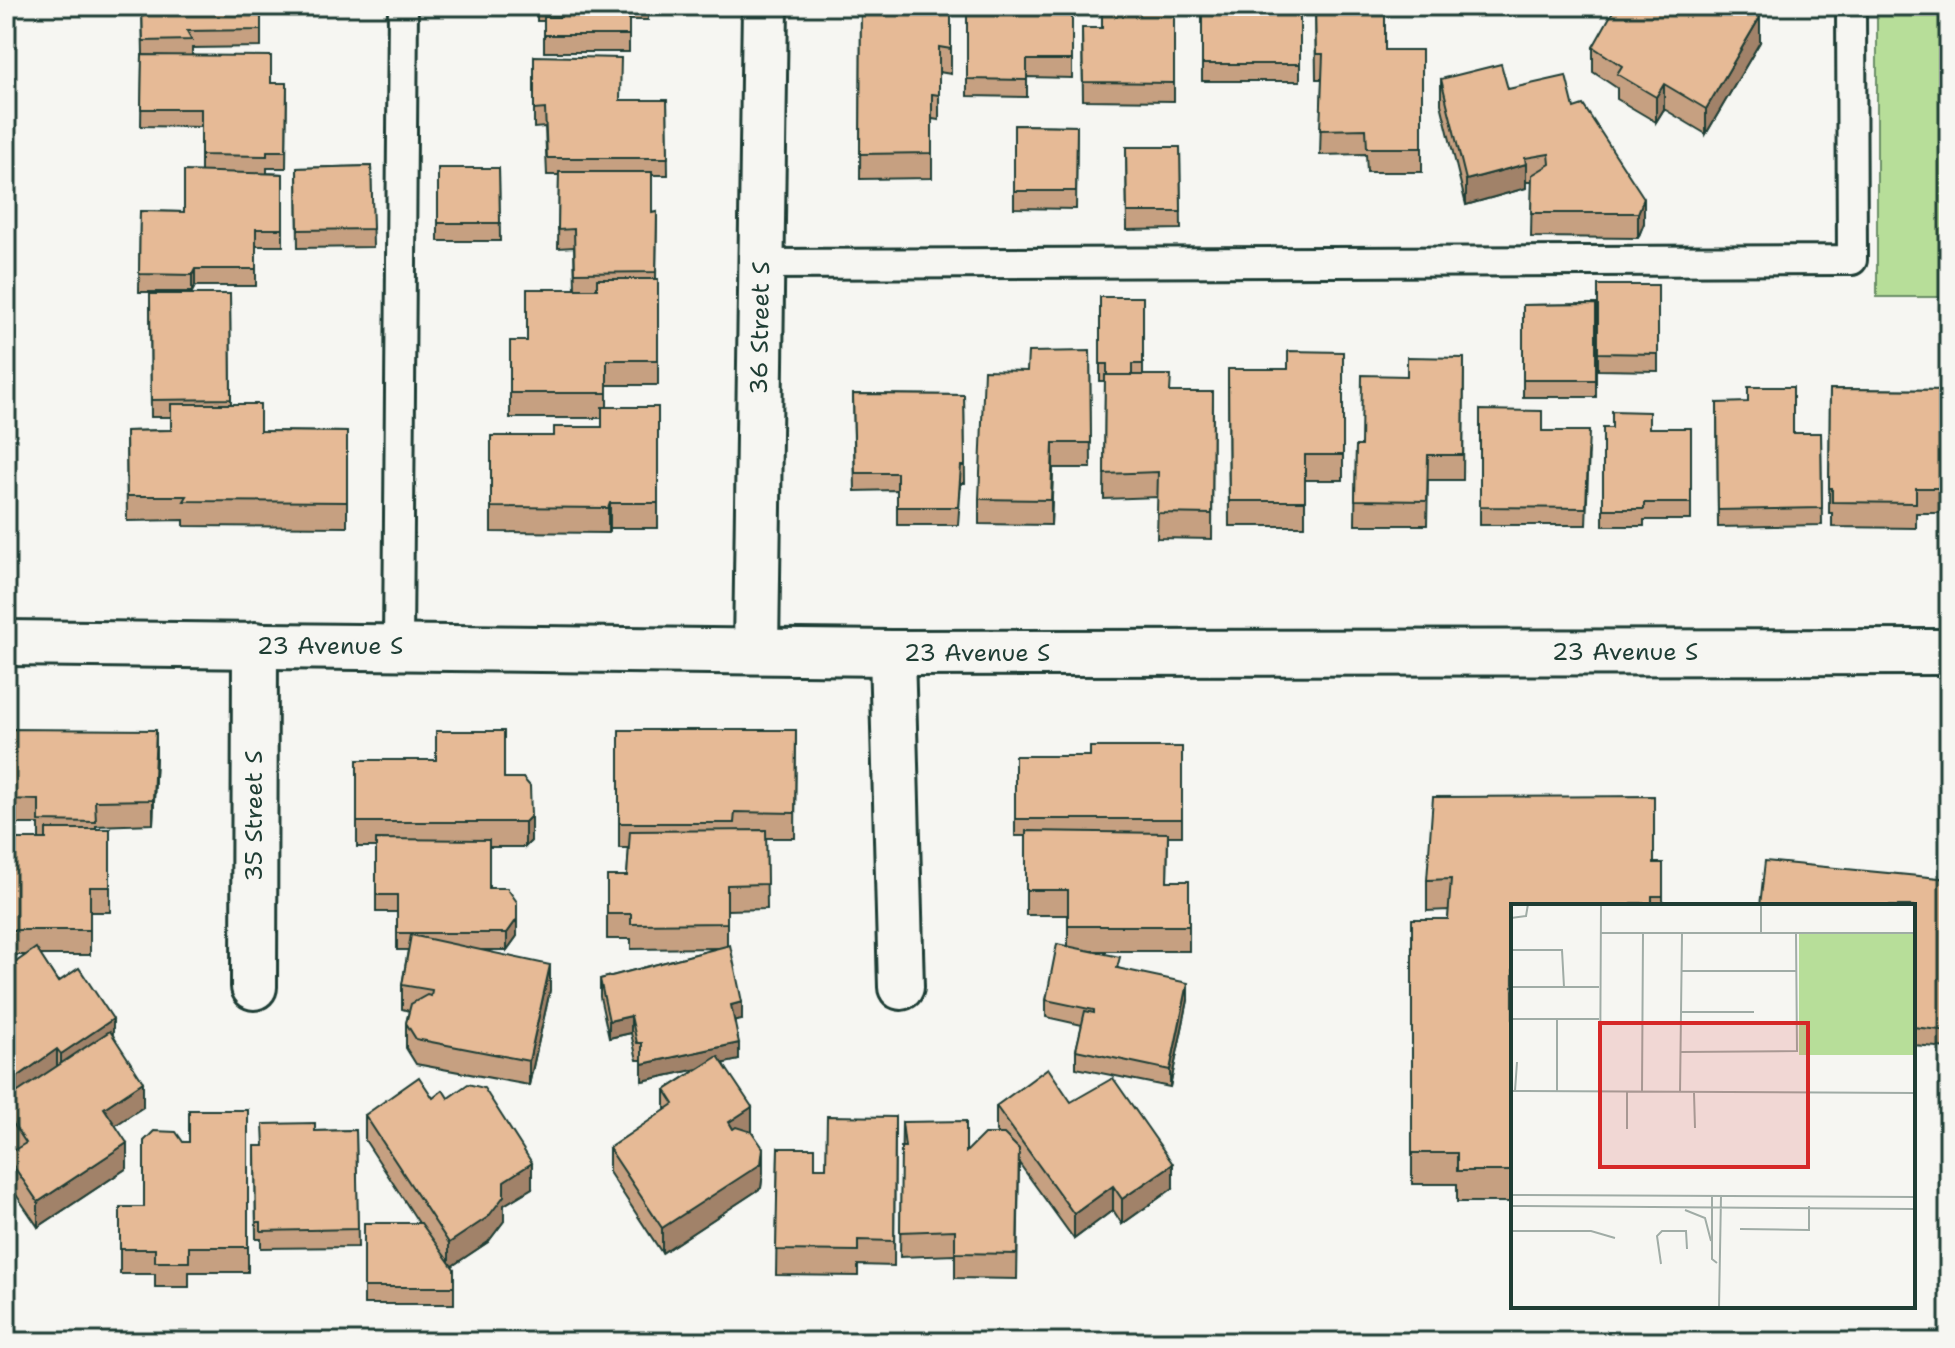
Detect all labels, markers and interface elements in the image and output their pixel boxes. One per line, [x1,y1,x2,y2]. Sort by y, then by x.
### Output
street label: 36 Street S [743,261,777,395]
street label: 23 Avenue S [257,630,403,662]
street label: 23 Avenue S [1552,636,1698,668]
street label: 23 Avenue S [904,637,1050,669]
street label: 35 Street S [238,750,270,882]
inset map [1511,904,1915,1308]

